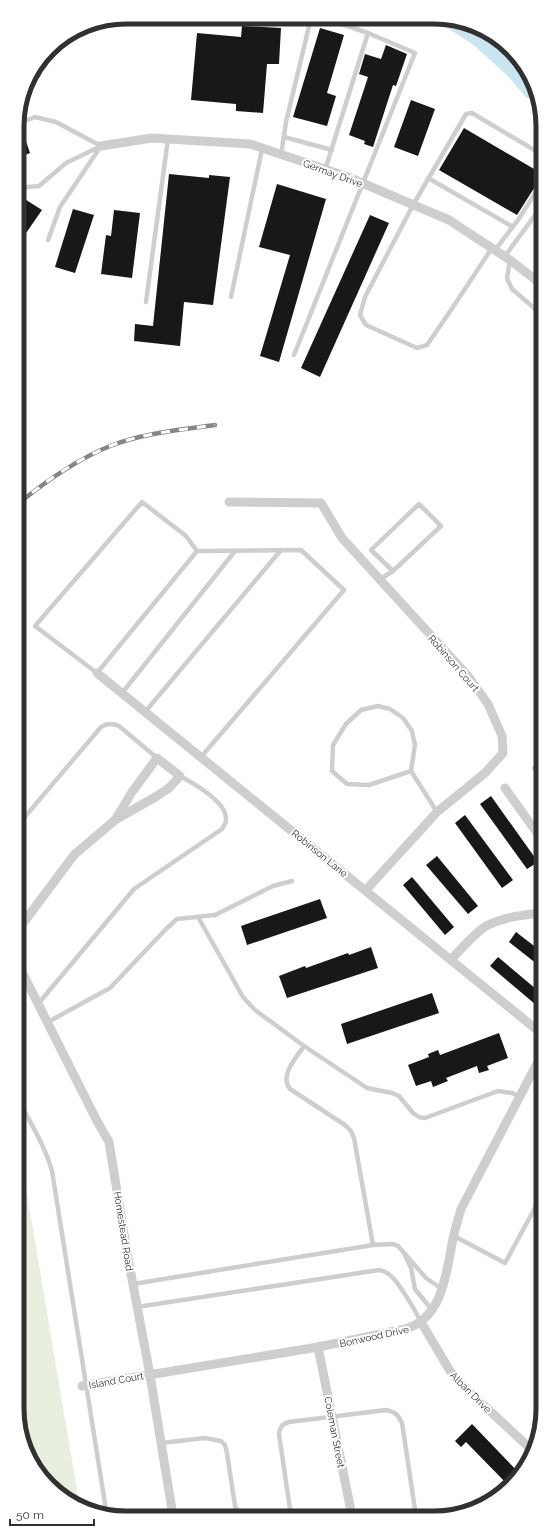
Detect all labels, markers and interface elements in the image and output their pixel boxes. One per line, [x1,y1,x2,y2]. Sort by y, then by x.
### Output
street label: Germay Drive [302,158,364,189]
street label: Robinson Court [426,633,482,694]
street label: Robinson Lane [290,828,350,879]
street label: Homestead Road [112,1190,135,1272]
street label: Bonwood Drive [338,1324,410,1349]
street label: Island Court [88,1370,145,1391]
street label: Alban Drive [448,1370,493,1415]
street label: Coleman Street [322,1396,347,1469]
scale bar [10,1501,94,1527]
text: 50 m [16,1508,44,1522]

